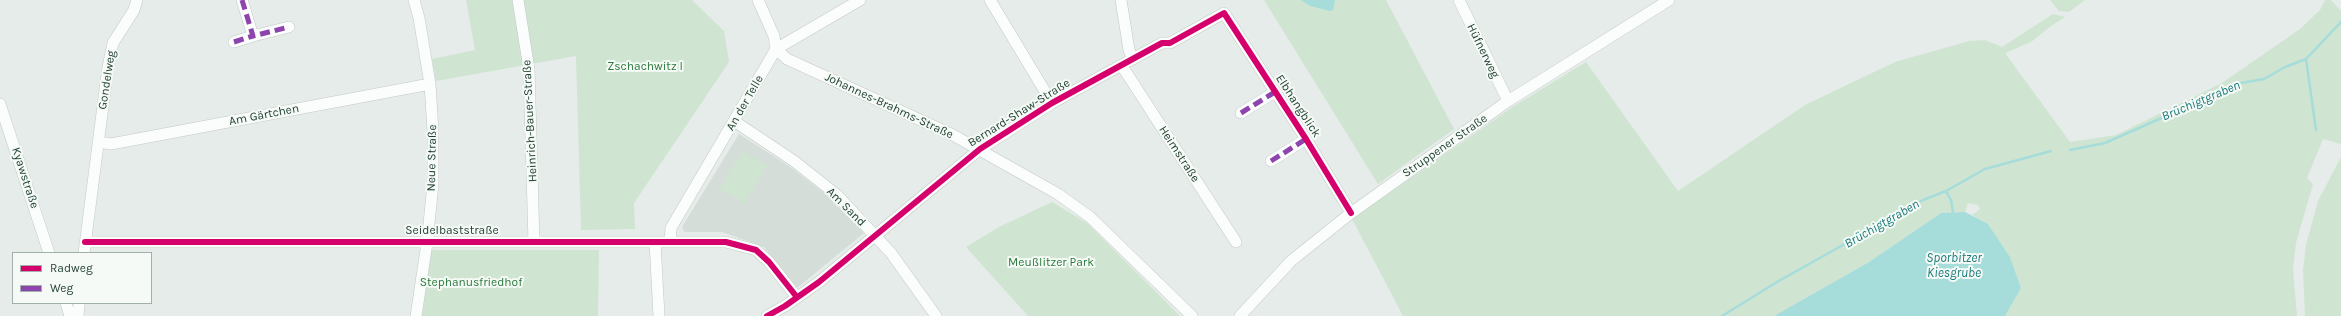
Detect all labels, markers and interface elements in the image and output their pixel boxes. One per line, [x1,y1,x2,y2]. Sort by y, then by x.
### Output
street label: Hüfnerweg [1464,21,1502,81]
street label: Gondelweg [95,49,119,111]
street label: Heinrich-Bauer-Straße [520,59,540,183]
park label: Zschachwitz I [607,60,683,74]
street label: Johannes-Brahms-Straße [823,70,955,142]
street label: Elbhangblick [1272,72,1324,140]
street label: An der Telle [723,73,767,133]
street label: Bernard-Shaw-Straße [965,76,1073,150]
water label: Brüchigtgraben [2159,77,2243,125]
street label: Am Gärtchen [228,101,300,129]
street label: Struppener Straße [1400,111,1490,181]
street label: Heimstraße [1155,123,1203,185]
street label: Neue Straße [424,124,440,192]
street label: Kyawstraße [8,146,42,210]
street label: Am Sand [824,185,868,229]
water label: Brüchigtgraben [1842,196,1922,252]
street label: Seidelbaststraße [405,224,499,238]
water label: Sporbitzer Kiesgrube [1926,250,1982,281]
legend [12,252,152,304]
park label: Meußlitzer Park [1008,256,1094,270]
text: Radweg [50,261,93,275]
park label: Stephanusfriedhof [420,276,522,290]
text: Weg [50,281,73,295]

